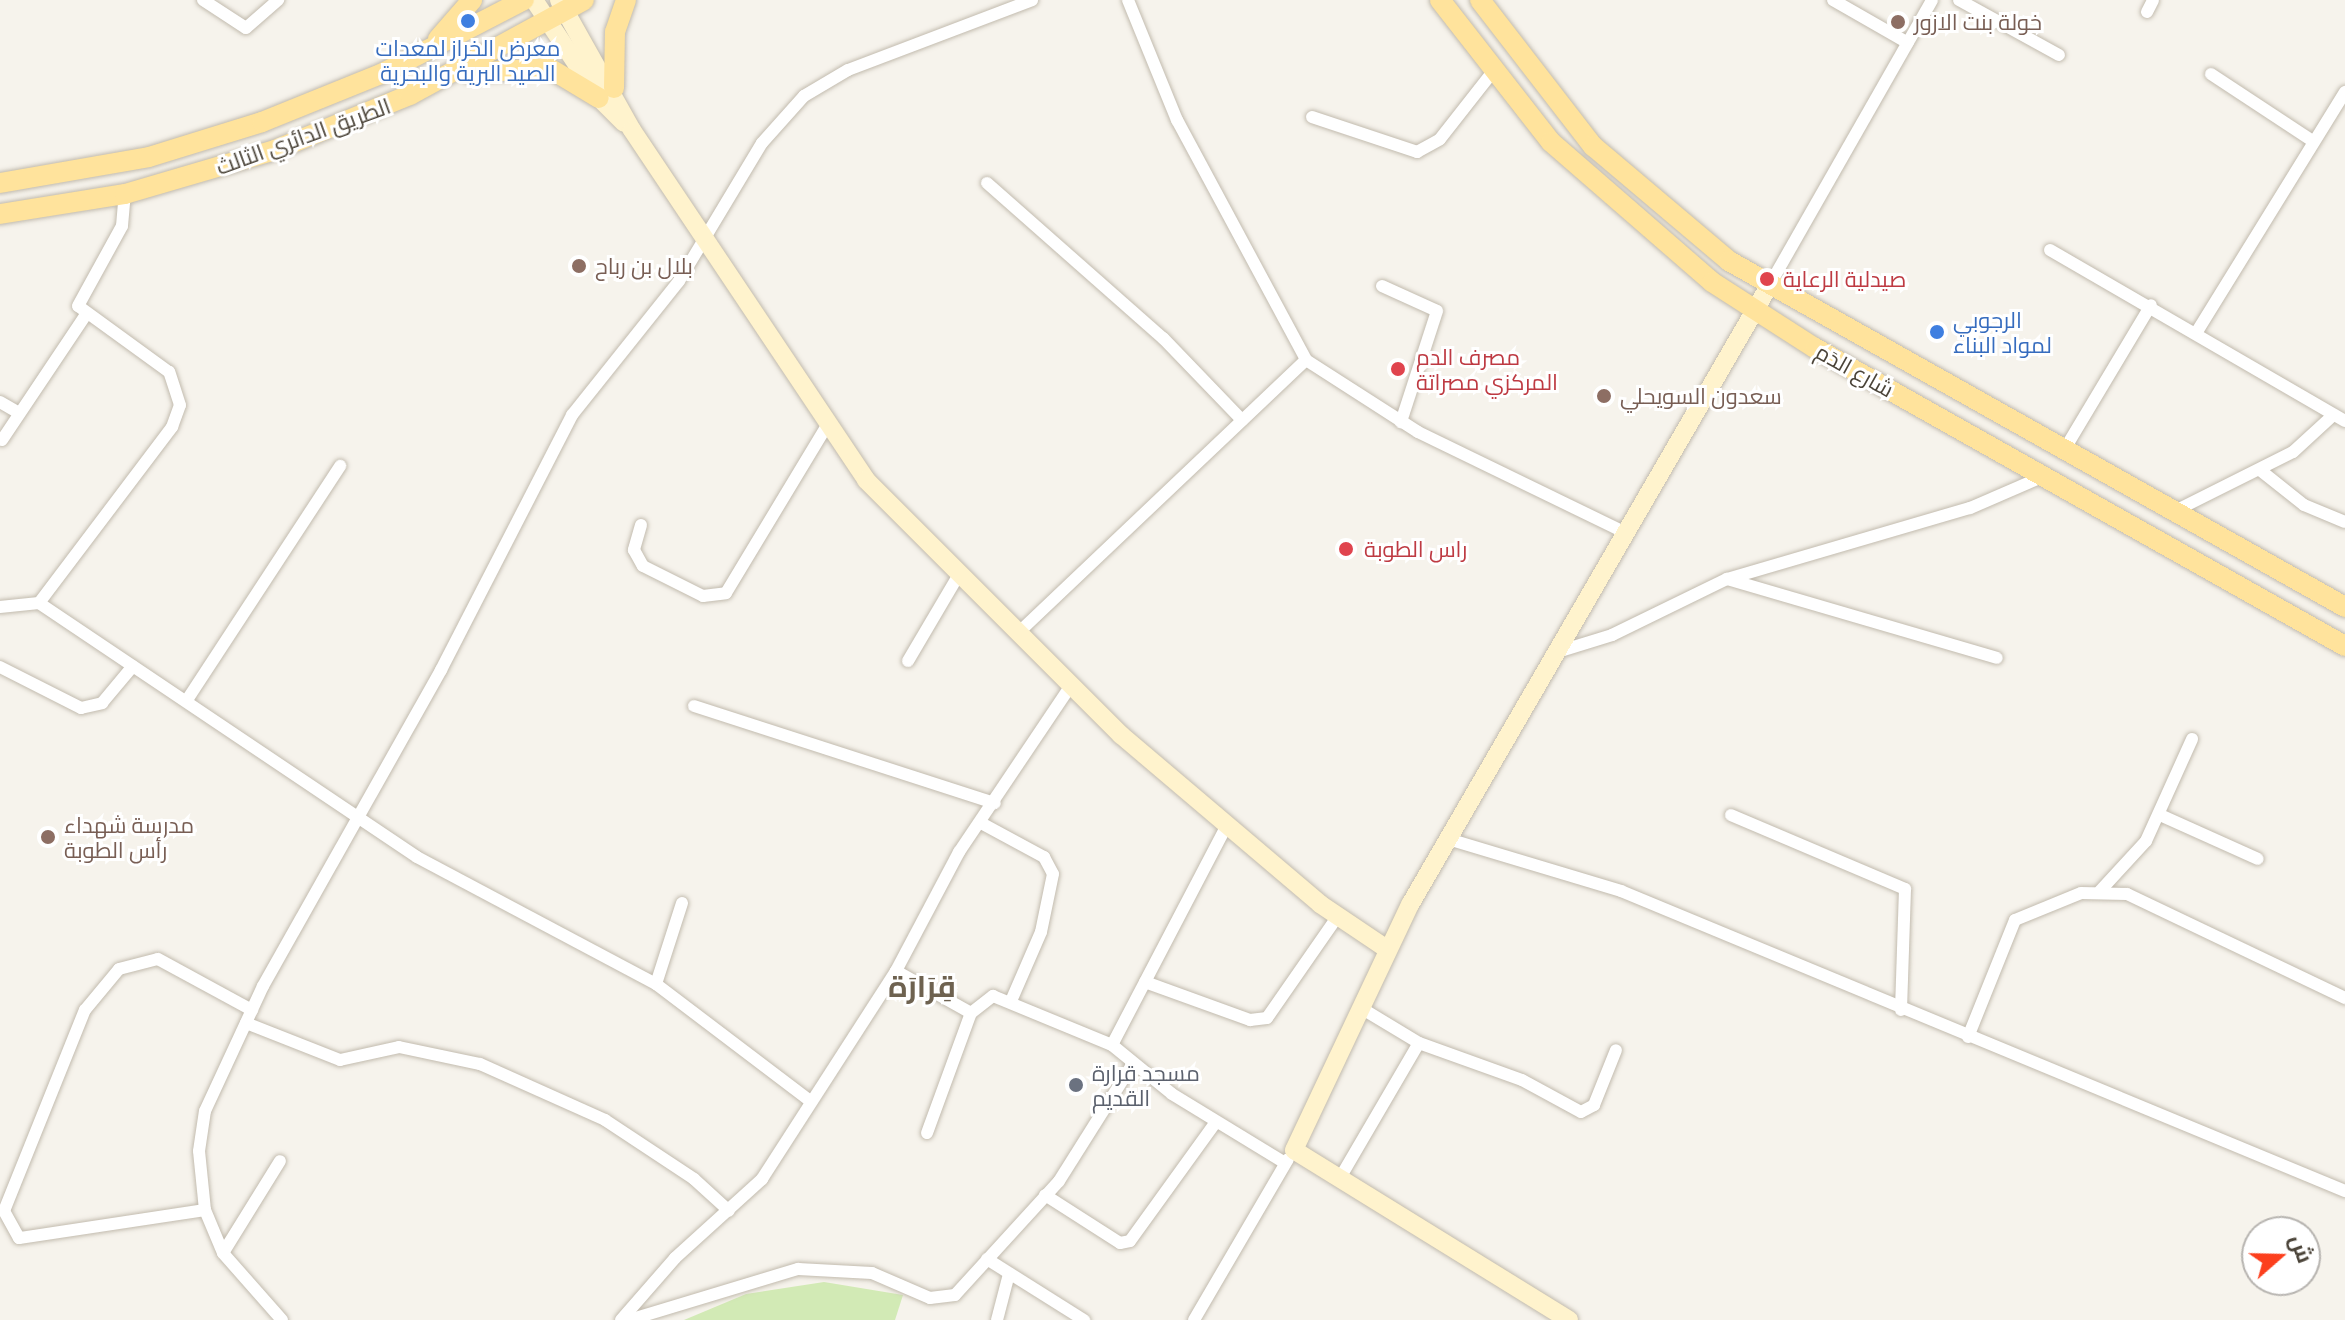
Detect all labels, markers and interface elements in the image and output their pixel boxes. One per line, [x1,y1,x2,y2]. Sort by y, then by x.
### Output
place label: خولة بنت الازور [1914,9,2042,35]
marker: معرض الخراز لمعدات الصيد البرية والبحرية [459,12,477,30]
marker: خولة بنت الازور [1889,13,1907,31]
place label: معرض الخراز لمعدات الصيد البرية والبحرية [376,34,560,86]
street label: الطريق الدائري الثالث [212,92,394,180]
place label: بلال بن رباح [595,253,693,279]
marker: بلال بن رباح [570,257,588,275]
place label: صيدلية الرعاية [1783,266,1906,292]
marker: صيدلية الرعاية [1758,270,1776,288]
place label: الرجوبي لمواد البناء [1953,306,2052,358]
marker: الرجوبي لمواد البناء [1928,323,1946,341]
street label: شارع الدَم [1811,338,1899,402]
place label: مصرف الدم المركزي مصراتة [1416,343,1558,394]
marker: مصرف الدم المركزي مصراتة [1387,358,1409,380]
place label: سعدون السويحلي [1620,383,1782,409]
marker: سعدون السويحلي [1595,387,1613,405]
place label: راس الطوبة [1364,536,1467,562]
marker: راس الطوبة [1335,538,1357,560]
place label: مدرسة شهداء رأس الطوبة [64,811,194,862]
marker: مدرسة شهداء رأس الطوبة [39,828,57,846]
district label: قِرَارَة [888,968,956,1004]
place label: مسجد قرارة القديم [1092,1059,1200,1110]
marker: مسجد قرارة القديم [1067,1076,1085,1094]
north arrow [2241,1216,2321,1296]
text: ش [2284,1230,2321,1267]

